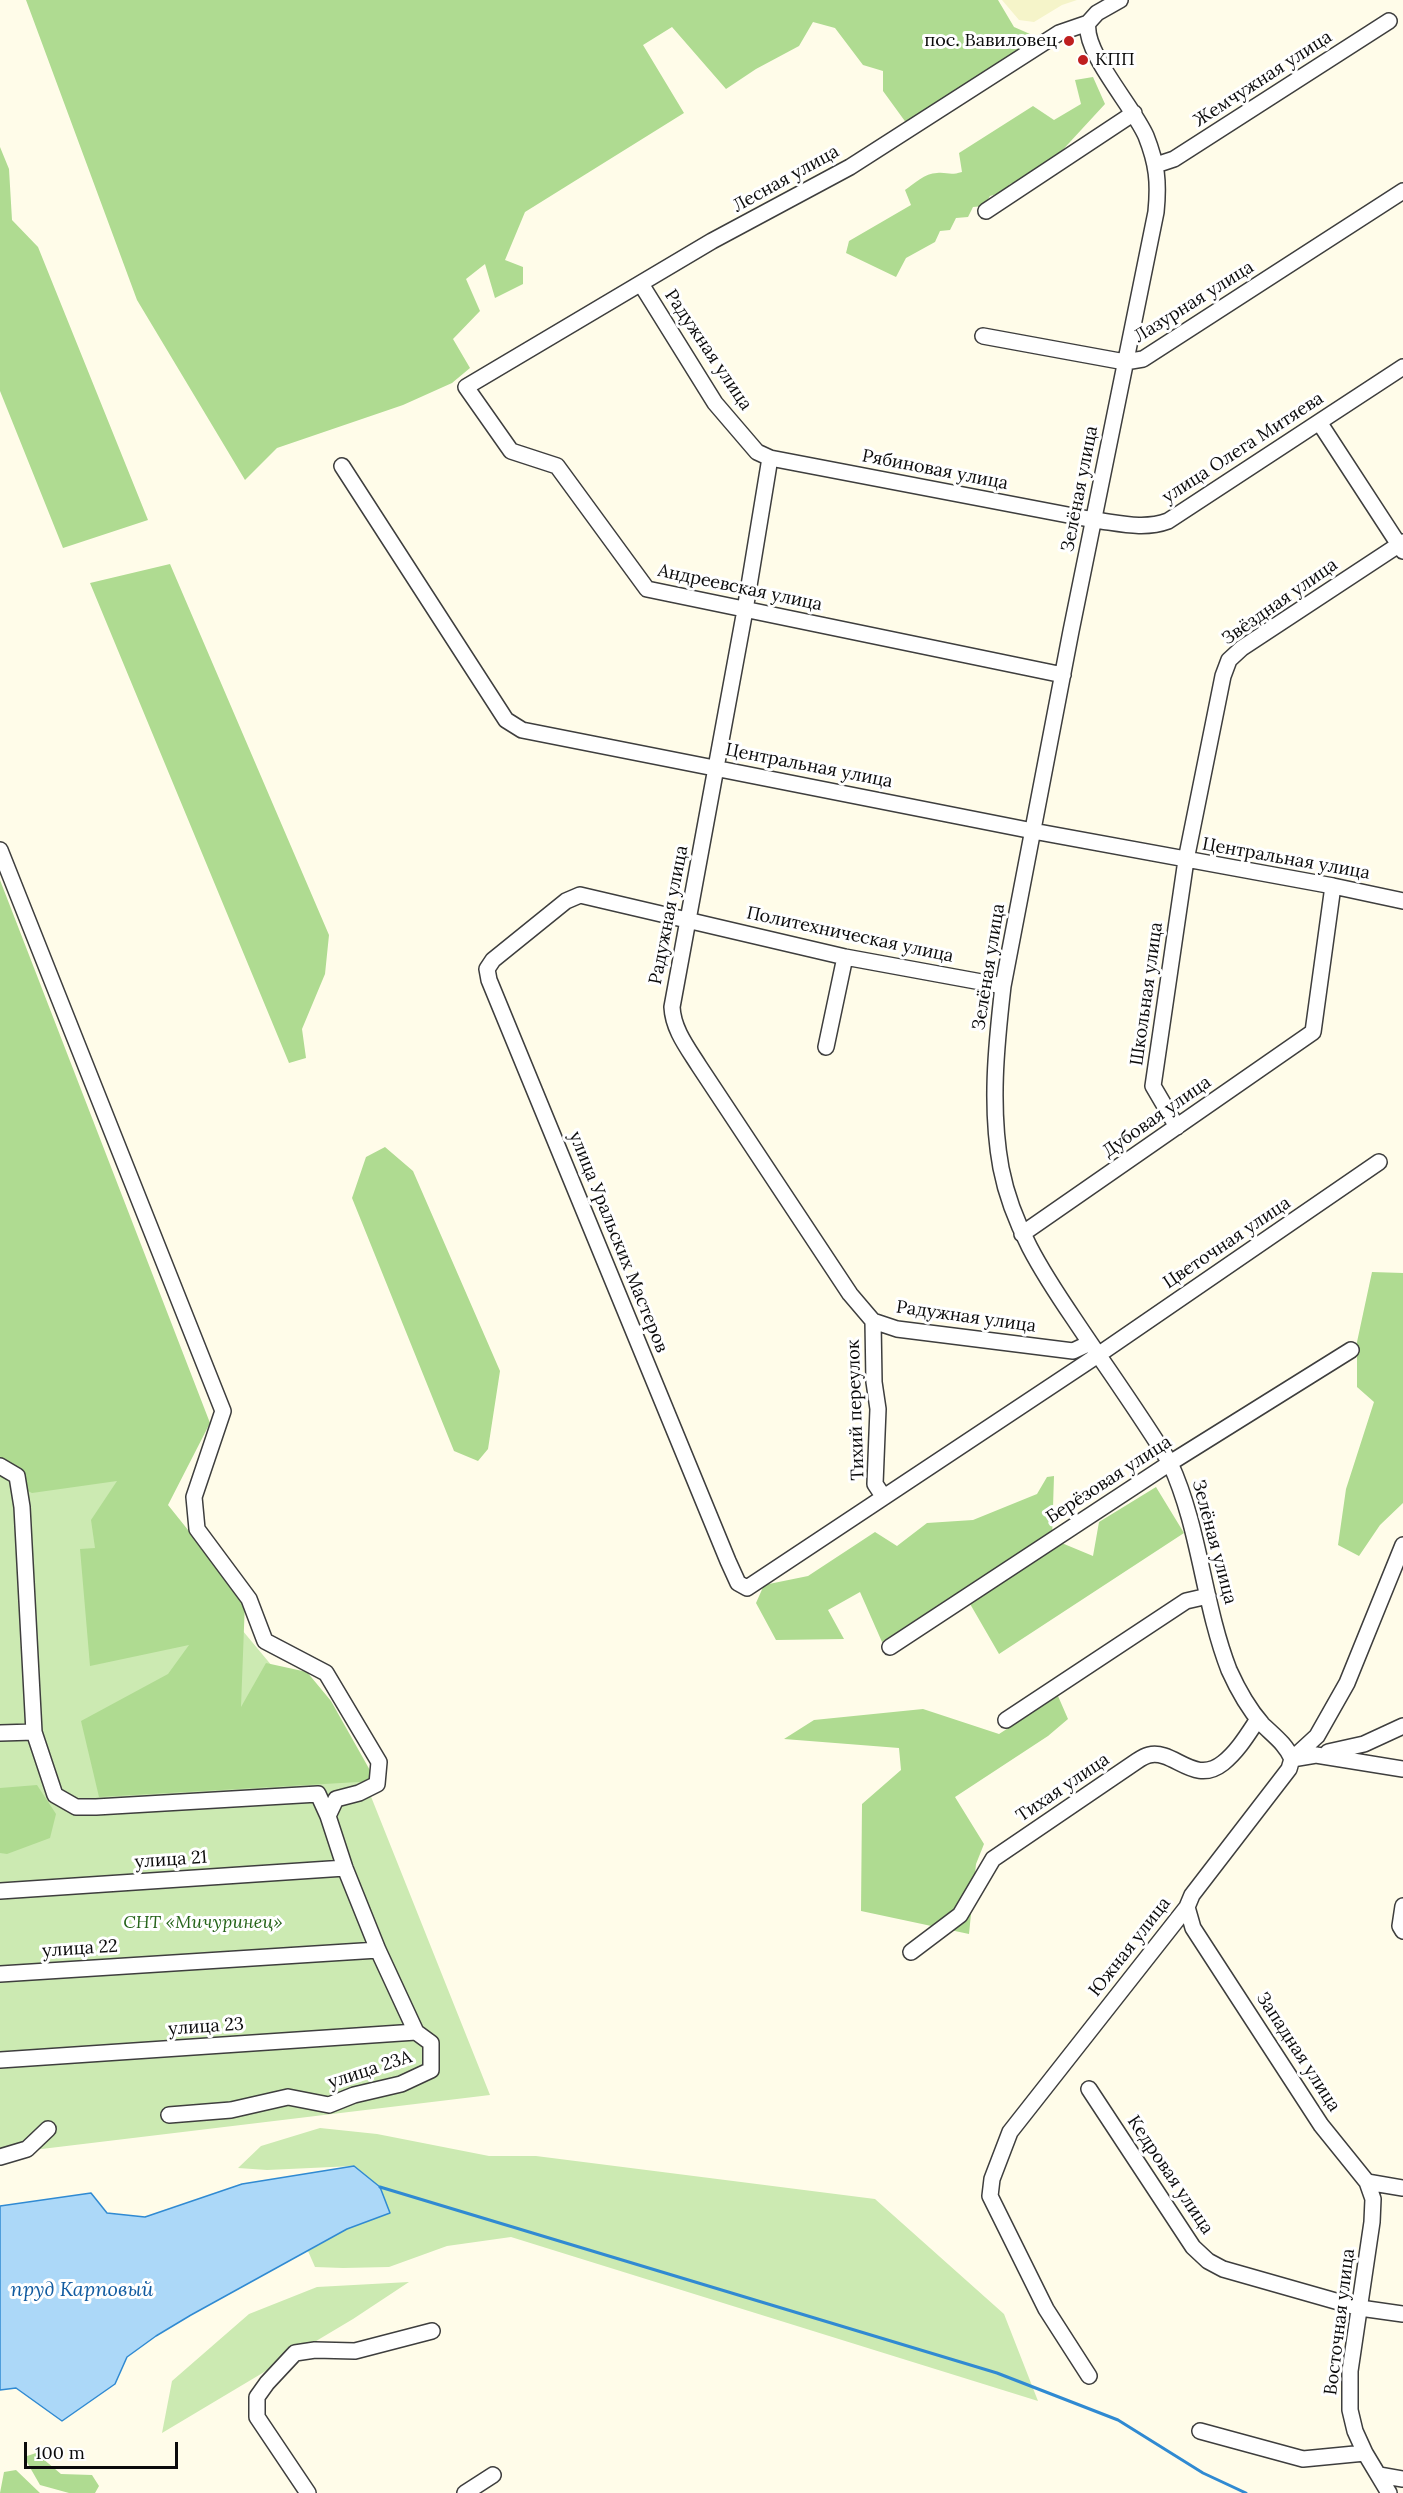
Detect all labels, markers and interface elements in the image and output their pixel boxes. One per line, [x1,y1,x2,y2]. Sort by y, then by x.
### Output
street label: Жемчужная улица [1190,26,1336,132]
place label: пос. Вавиловец [924,30,1057,52]
marker: пос. Вавиловец [1062,34,1076,48]
place label: КПП [1095,49,1135,71]
marker: КПП [1076,53,1090,67]
street label: Лесная улица [729,141,843,217]
street label: Лазурная улица [1130,257,1258,347]
street label: Радужная улица [660,285,756,415]
street label: улица Олега Митяева [1158,388,1328,508]
street label: Зелёная улица [1057,424,1103,554]
street label: Рябиновая улица [860,445,1010,495]
street label: Звёздная улица [1218,554,1342,650]
street label: Андреевская улица [656,560,824,616]
street label: Центральная улица [724,739,894,793]
street label: Центральная улица [1200,834,1372,884]
street label: Радужная улица [645,844,693,986]
street label: Зелёная улица [968,902,1010,1032]
street label: Политехническая улица [745,903,955,967]
street label: Школьная улица [1126,921,1168,1067]
street label: Дубовая улица [1099,1072,1215,1162]
street label: улица Уральских Мастеров [564,1128,672,1356]
street label: Цветочная улица [1159,1192,1295,1294]
street label: Радужная улица [895,1296,1037,1338]
street label: Тихий переулок [843,1339,869,1481]
street label: Берёзовая улица [1042,1431,1176,1529]
street label: Зелёная улица [1187,1477,1241,1607]
street label: Тихая улица [1012,1749,1114,1827]
street label: улица 21 [134,1847,208,1873]
street label: Южная улица [1085,1893,1175,2001]
park label: СНТ «Мичуринец» [123,1912,283,1934]
street label: улица 22 [41,1936,119,1962]
street label: Западная улица [1251,1988,1345,2116]
street label: улица 23 [167,2014,245,2040]
street label: улица 23А [325,2046,415,2094]
street label: Кедровая улица [1122,2111,1218,2239]
street label: Восточная улица [1320,2247,1360,2397]
water label: пруд Карповый [11,2278,153,2302]
scale bar [27,2430,182,2468]
text: 100 m [35,2441,85,2464]

